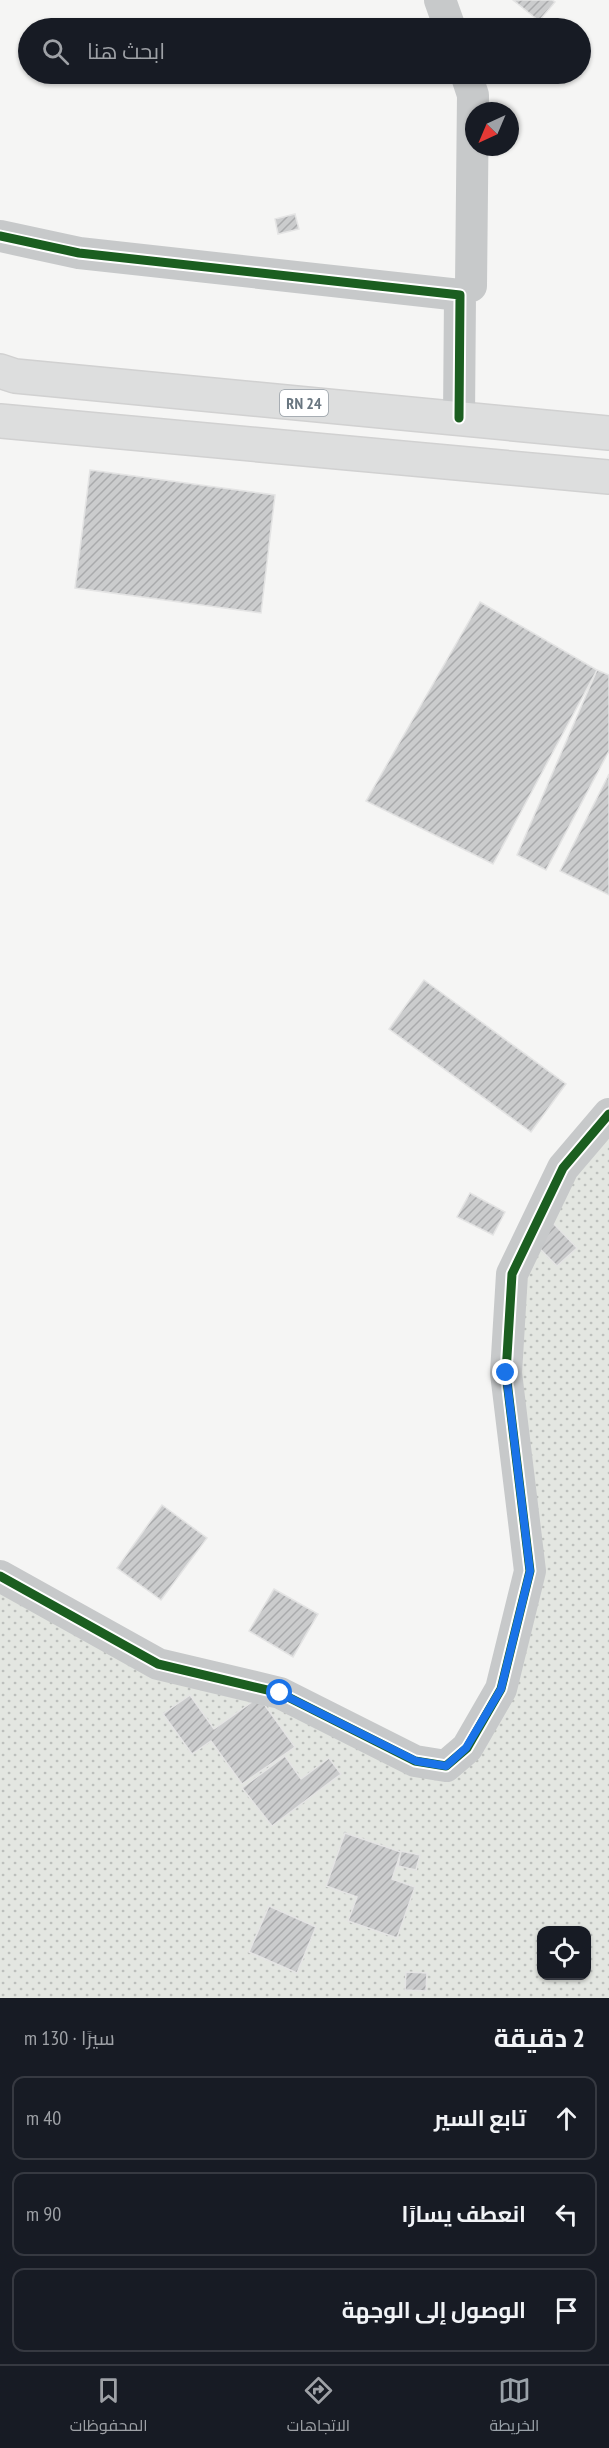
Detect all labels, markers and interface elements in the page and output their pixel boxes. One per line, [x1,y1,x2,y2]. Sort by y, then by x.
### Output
search box [18,18,591,84]
icon: search [39,35,72,68]
text: ابحث هنا [87,37,165,65]
north arrow [465,102,519,156]
road number: RN 24 [280,390,328,416]
route end [492,1359,518,1385]
route start [266,1679,292,1705]
map controls [537,1926,591,1980]
button: locate [537,1926,591,1980]
text: 2 دقيقة [494,2021,585,2054]
text: سيرًا · 130 m [24,2025,115,2051]
icon: ahead [550,2102,583,2135]
text: تابع السير [434,2104,526,2132]
text: 40 m [26,2105,61,2131]
icon: left [550,2198,583,2231]
text: انعطف يسارًا [402,2200,526,2228]
text: 90 m [26,2201,61,2227]
icon: arrive [550,2294,583,2327]
text: الوصول إلى الوجهة [342,2296,526,2324]
tab: المحفوظات [70,2374,148,2440]
tab: الاتجاهات [287,2374,350,2440]
tab: الخريطة [489,2374,539,2440]

